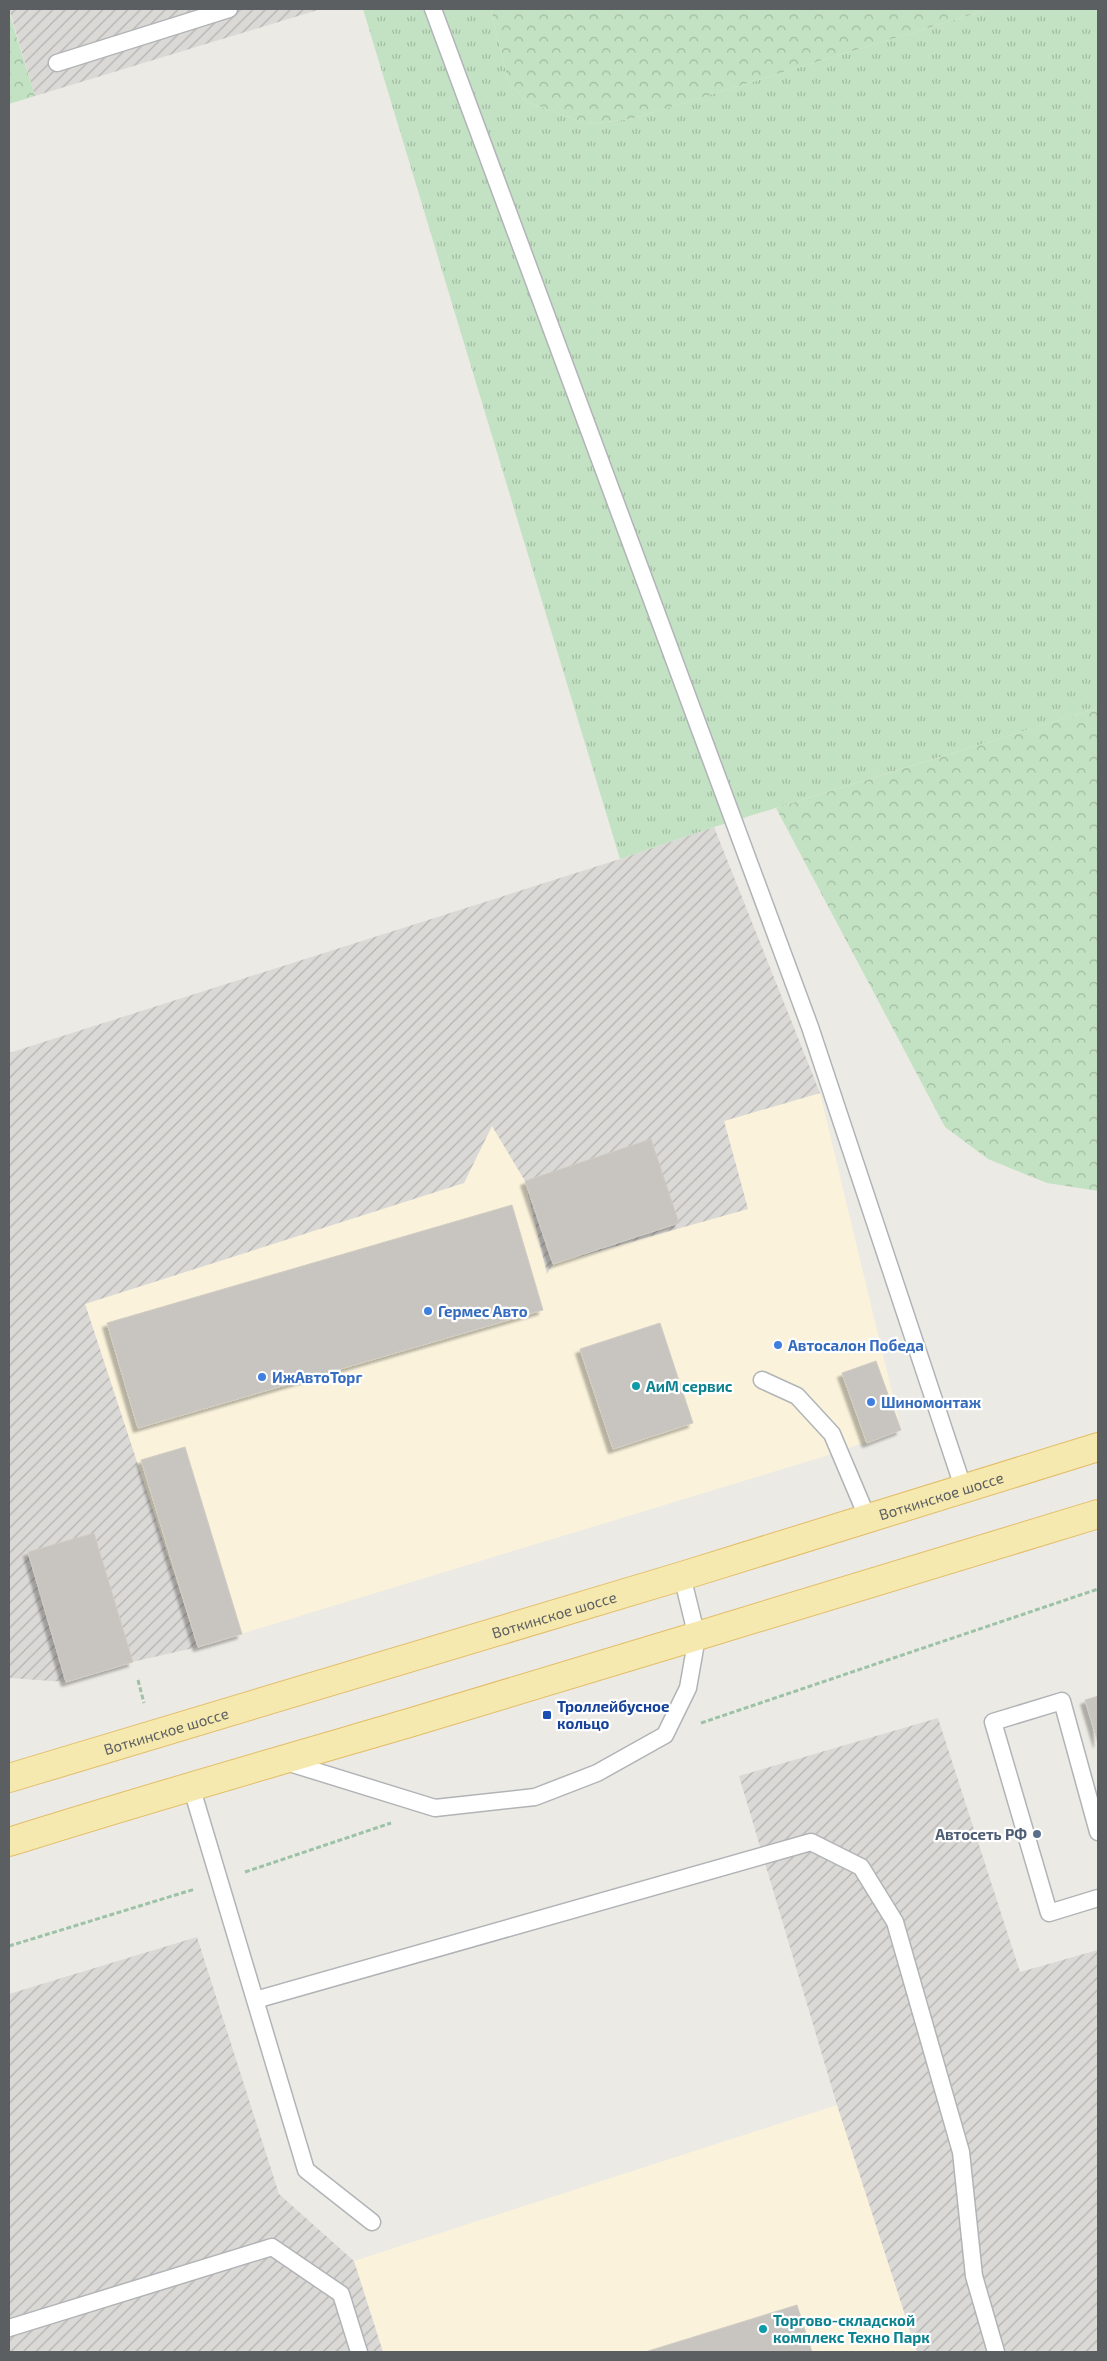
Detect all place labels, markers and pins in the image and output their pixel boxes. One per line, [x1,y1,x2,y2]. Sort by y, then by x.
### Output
place label: Гермес Авто [438,1302,528,1320]
marker: Гермес Авто [422,1305,434,1317]
place label: Автосалон Победа [788,1336,924,1354]
marker: Автосалон Победа [772,1339,784,1351]
place label: ИжАвтоТорг [272,1368,362,1386]
marker: ИжАвтоТорг [256,1371,268,1383]
place label: АиМ сервис [646,1377,733,1395]
marker: АиМ сервис [630,1380,642,1392]
place label: Шиномонтаж [881,1393,982,1411]
marker: Шиномонтаж [865,1396,877,1408]
place label: Троллейбусное кольцо [557,1697,669,1732]
marker: Троллейбусное кольцо [541,1709,553,1721]
place label: Автосеть РФ [935,1825,1027,1843]
marker: Автосеть РФ [1031,1828,1043,1840]
place label: Торгово-складской комплекс Техно Парк [773,2311,930,2346]
marker: Торгово-складской комплекс Техно Парк [757,2323,769,2335]

